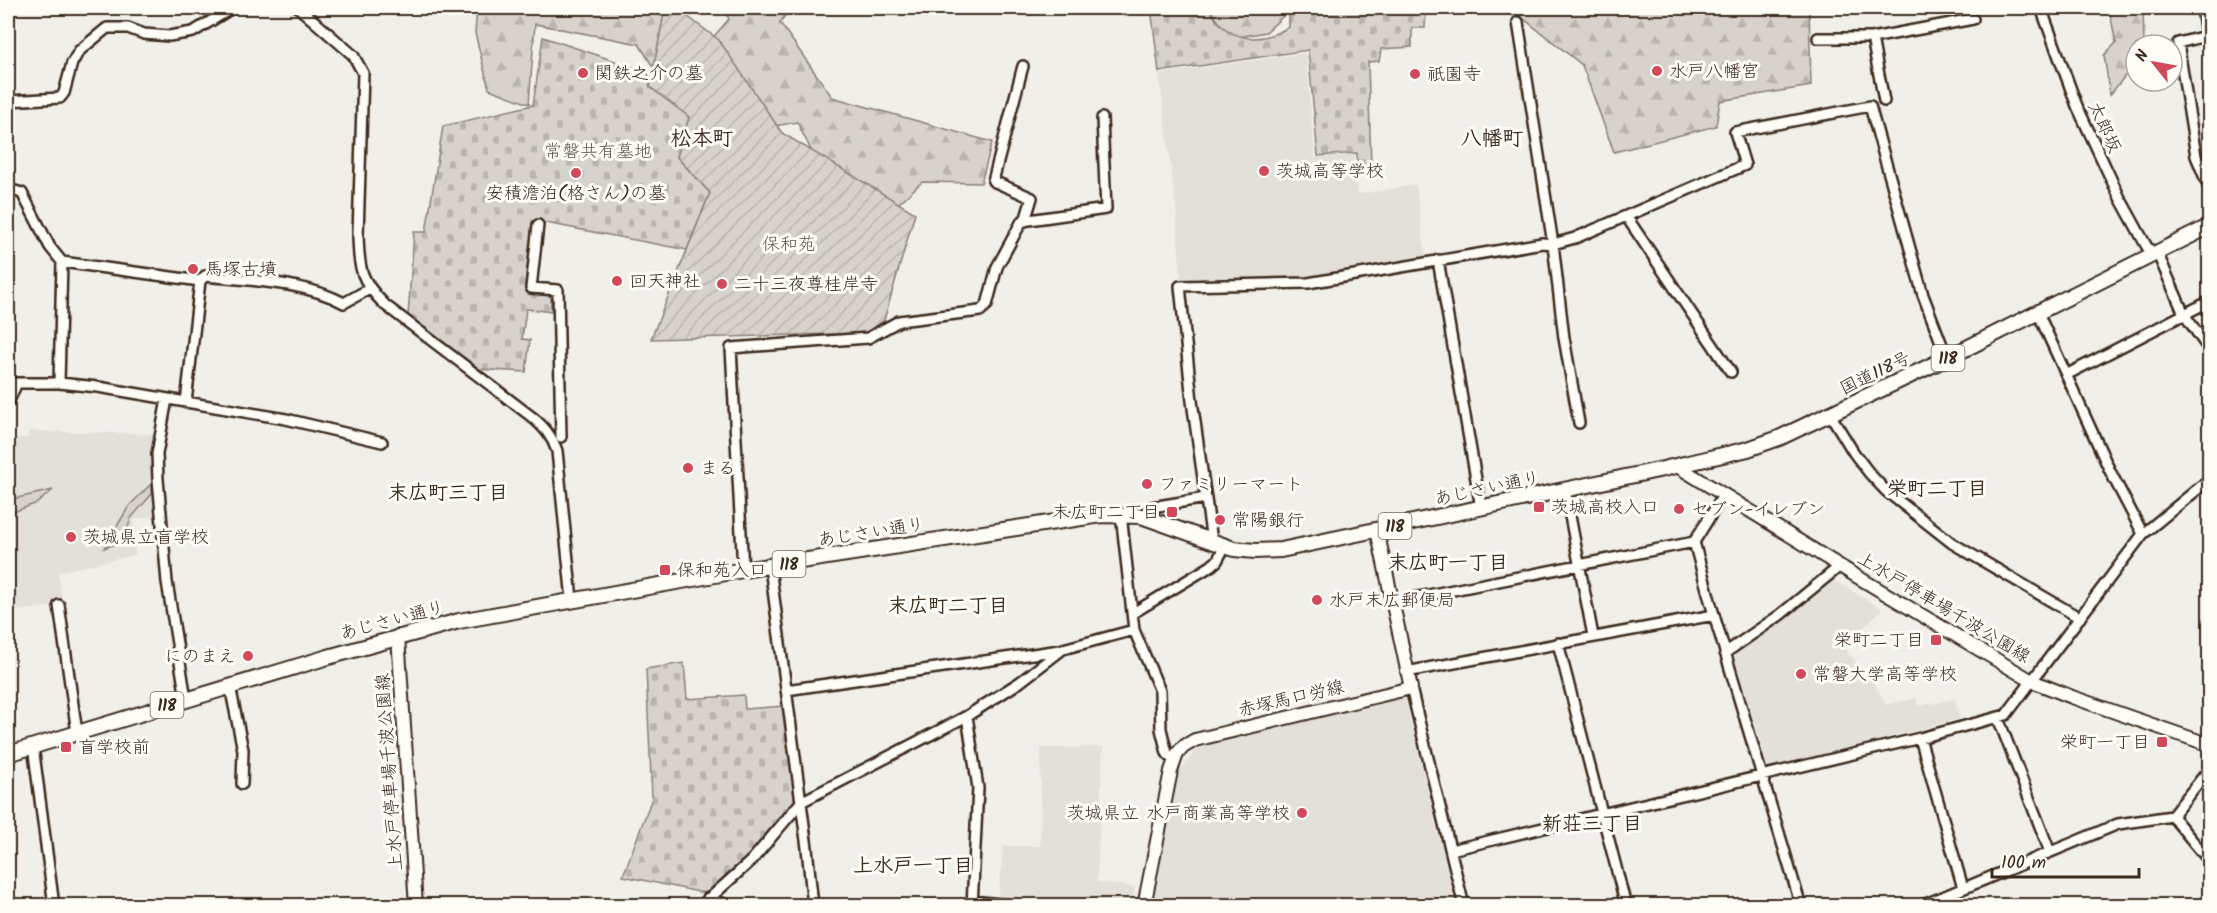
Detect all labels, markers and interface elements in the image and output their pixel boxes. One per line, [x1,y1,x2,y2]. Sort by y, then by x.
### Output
north arrow [2124,33,2184,93]
text: N [2129,45,2156,67]
place label: 水戸八幡宮 [1669,58,1759,87]
place label: 関鉄之介の墓 [595,60,703,89]
place label: 祇園寺 [1427,61,1481,90]
marker: 水戸八幡宮 [1650,64,1664,78]
marker: 関鉄之介の墓 [576,66,590,80]
marker: 祇園寺 [1408,67,1422,81]
street label: 太郎坂 [2079,97,2128,158]
district label: 松本町 [671,123,734,156]
district label: 八幡町 [1461,123,1524,156]
park label: 常磐共有墓地 [544,138,652,167]
place label: 茨城高等学校 [1276,158,1384,187]
marker: 茨城高等学校 [1257,164,1271,178]
marker: 安積澹泊(格さん)の墓 [569,166,583,180]
place label: 安積澹泊(格さん)の墓 [486,180,666,209]
park label: 保和苑 [762,231,816,260]
place label: 馬塚古墳 [205,256,277,285]
marker: 馬塚古墳 [186,262,200,276]
place label: 回天神社 [629,268,701,297]
place label: 二十三夜尊桂岸寺 [734,271,878,300]
marker: 回天神社 [610,274,624,288]
marker: 二十三夜尊桂岸寺 [715,277,729,291]
street label: 国道118号 [1835,345,1916,404]
road number: 118 [1932,345,1964,371]
place label: まる [700,455,736,484]
marker: まる [681,461,695,475]
street label: あじさい通り [1431,464,1543,515]
place label: ファミリーマート [1159,471,1303,500]
district label: 栄町二丁目 [1887,474,1987,506]
marker: ファミリーマート [1140,477,1154,491]
district label: 末広町三丁目 [388,478,508,510]
place label: 茨城高校入口 [1551,494,1659,523]
place label: セブン-イレブン [1691,496,1825,525]
place label: 末広町二丁目 [1052,499,1160,528]
marker: 茨城高校入口 [1532,500,1546,514]
marker: セブン-イレブン [1672,502,1686,516]
marker: 末広町二丁目 [1165,505,1179,519]
place label: 常陽銀行 [1232,507,1304,536]
street label: あじさい通り [816,511,927,556]
marker: 常陽銀行 [1213,513,1227,527]
road number: 118 [1378,513,1412,539]
place label: 茨城県立盲学校 [83,524,209,553]
marker: 茨城県立盲学校 [64,530,78,544]
street label: 上水戸停車場千波公園線 [1851,545,2036,672]
district label: 末広町一丁目 [1388,548,1508,580]
road number: 118 [772,551,806,577]
place label: 保和苑入口 [677,557,767,586]
marker: 保和苑入口 [658,563,672,577]
place label: 水戸末広郵便局 [1329,587,1455,616]
district label: 末広町二丁目 [888,591,1008,623]
street label: あじさい通り [336,593,448,649]
marker: 水戸末広郵便局 [1310,593,1324,607]
place label: 栄町二丁目 [1834,627,1924,656]
marker: 栄町二丁目 [1929,633,1943,647]
place label: にのまえ [164,643,236,672]
marker: にのまえ [241,649,255,663]
place label: 常磐大学高等学校 [1813,661,1957,690]
marker: 常磐大学高等学校 [1794,667,1808,681]
street label: 上水戸停車場千波公園線 [369,672,412,872]
street label: 赤塚馬口労線 [1235,673,1347,726]
road number: 118 [150,692,184,718]
place label: 栄町一丁目 [2060,729,2150,758]
place label: 盲学校前 [78,734,150,763]
marker: 栄町一丁目 [2155,735,2169,749]
marker: 盲学校前 [59,740,73,754]
place label: 茨城県立 水戸商業高等学校 [1067,800,1290,829]
marker: 茨城県立 水戸商業高等学校 [1295,806,1309,820]
district label: 新荘三丁目 [1542,809,1642,841]
scale bar [1992,841,2139,879]
text: 100 m [2001,849,2046,878]
district label: 上水戸一丁目 [853,851,973,883]

